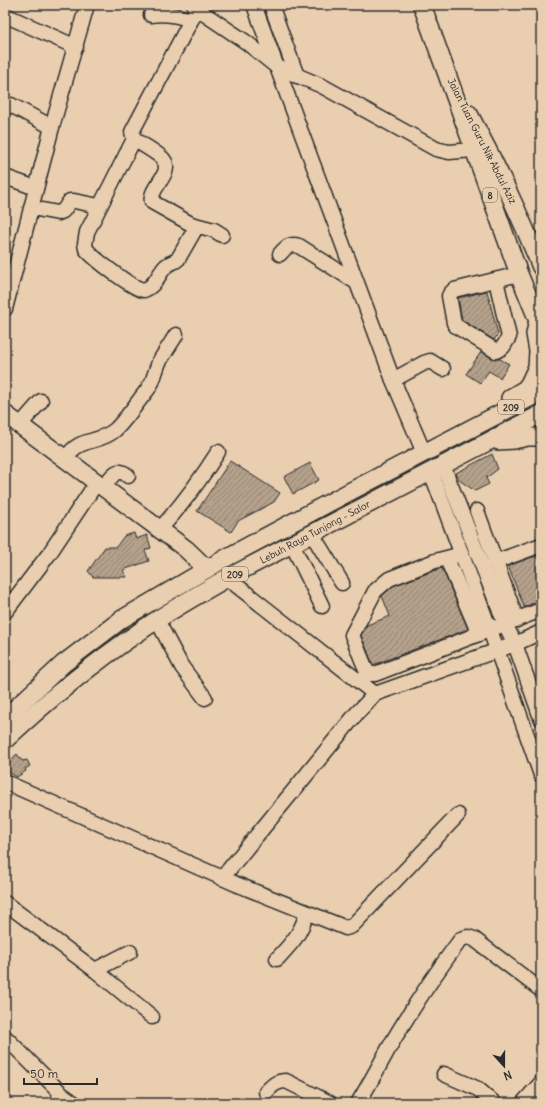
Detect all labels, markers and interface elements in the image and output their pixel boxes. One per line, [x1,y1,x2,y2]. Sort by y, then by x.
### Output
street label: Jalan Tuan Guru Nik Abdul Aziz [445,76,520,206]
road number: 8 [483,188,497,202]
road number: 209 [498,400,524,414]
street label: Lebuh Raya Tunjong - Salor [257,497,373,567]
road number: 209 [222,567,248,581]
north arrow [484,1046,524,1086]
scale bar [24,1060,97,1086]
text: 50 m [30,1066,59,1081]
text: N [502,1067,514,1083]

